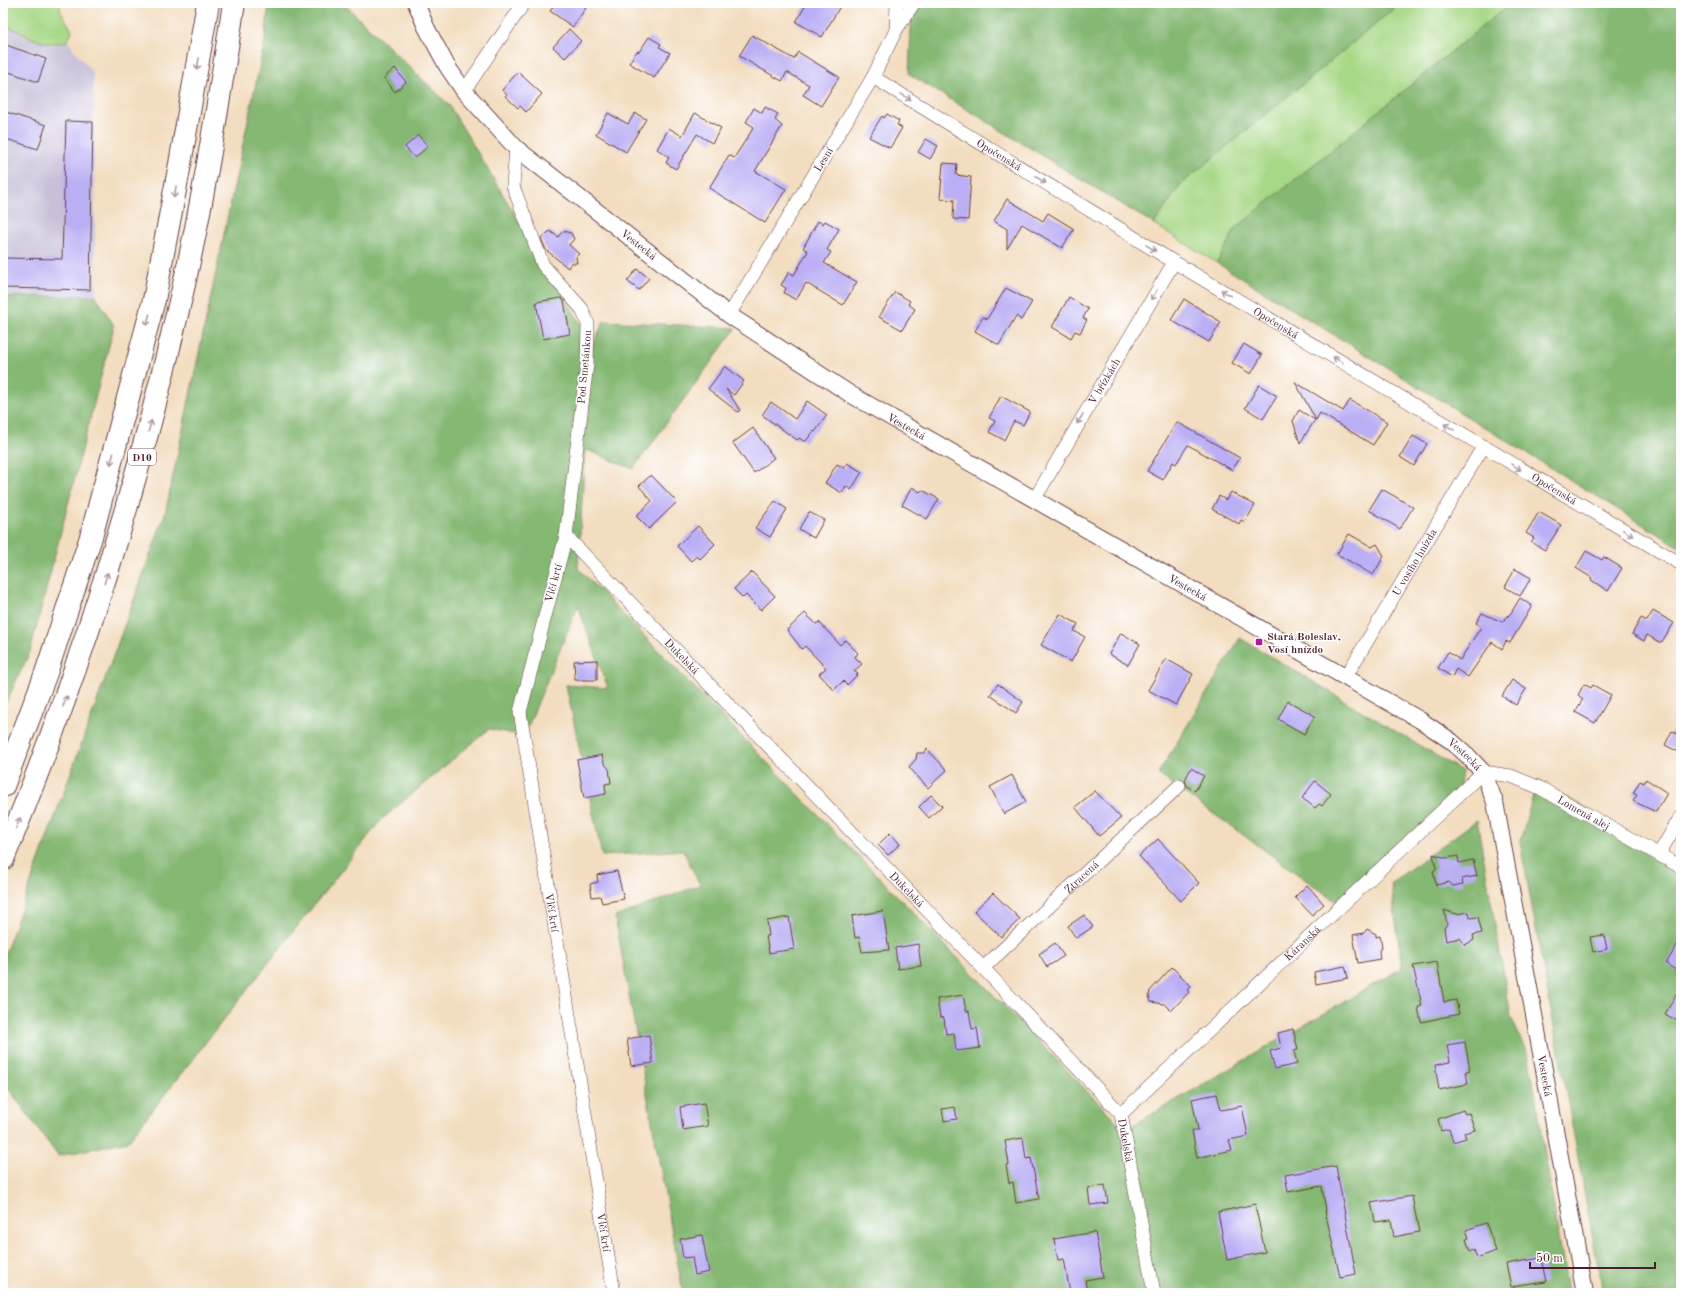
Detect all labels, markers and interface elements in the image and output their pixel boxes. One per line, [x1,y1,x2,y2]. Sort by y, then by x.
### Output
one-way arrow [193,57,201,70]
one-way arrow [900,94,912,102]
street label: Opočenská [974,138,1023,174]
street label: Lesní [813,145,836,174]
one-way arrow [1035,176,1046,184]
one-way arrow [170,185,178,198]
street label: Vestecká [618,228,659,263]
one-way arrow [1145,244,1156,252]
one-way arrow [1149,289,1157,301]
one-way arrow [1220,289,1232,297]
street label: Opočenská [1251,306,1300,342]
one-way arrow [144,313,152,326]
street label: Pod Smetánkou [577,330,594,405]
one-way arrow [1332,355,1344,363]
street label: V břízkách [1087,357,1123,407]
street label: Vestecká [885,412,927,443]
one-way arrow [1076,413,1084,425]
one-way arrow [147,420,154,433]
one-way arrow [1443,422,1455,430]
road number: D10 [128,449,156,465]
one-way arrow [108,452,115,465]
one-way arrow [1510,463,1522,471]
street label: Opočenská [1529,472,1579,508]
street label: U vosího hnízda [1391,527,1440,598]
one-way arrow [1622,529,1634,537]
street label: Vlčí krtí [544,562,565,604]
one-way arrow [103,572,110,585]
street label: Vestecká [1166,573,1209,604]
place label: Stará Boleslav, Vosí hnízdo [1267,632,1341,656]
street label: Dukelská [662,637,701,677]
marker: Stará Boleslav, Vosí hnízdo [1254,637,1264,647]
one-way arrow [61,696,69,708]
street label: Vestecká [1445,737,1483,774]
street label: Lomená alej [1555,795,1611,833]
one-way arrow [15,817,22,829]
street label: Ztracená [1063,859,1102,896]
street label: Dukelská [887,871,926,910]
street label: Vlčí krtí [542,893,560,934]
street label: Káranská [1283,924,1324,964]
street label: Vestecká [1534,1054,1553,1098]
street label: Dukelská [1115,1118,1134,1164]
street label: Vlčí krtí [594,1212,611,1254]
scale bar [1530,1244,1655,1270]
text: 50 m [1536,1252,1563,1265]

